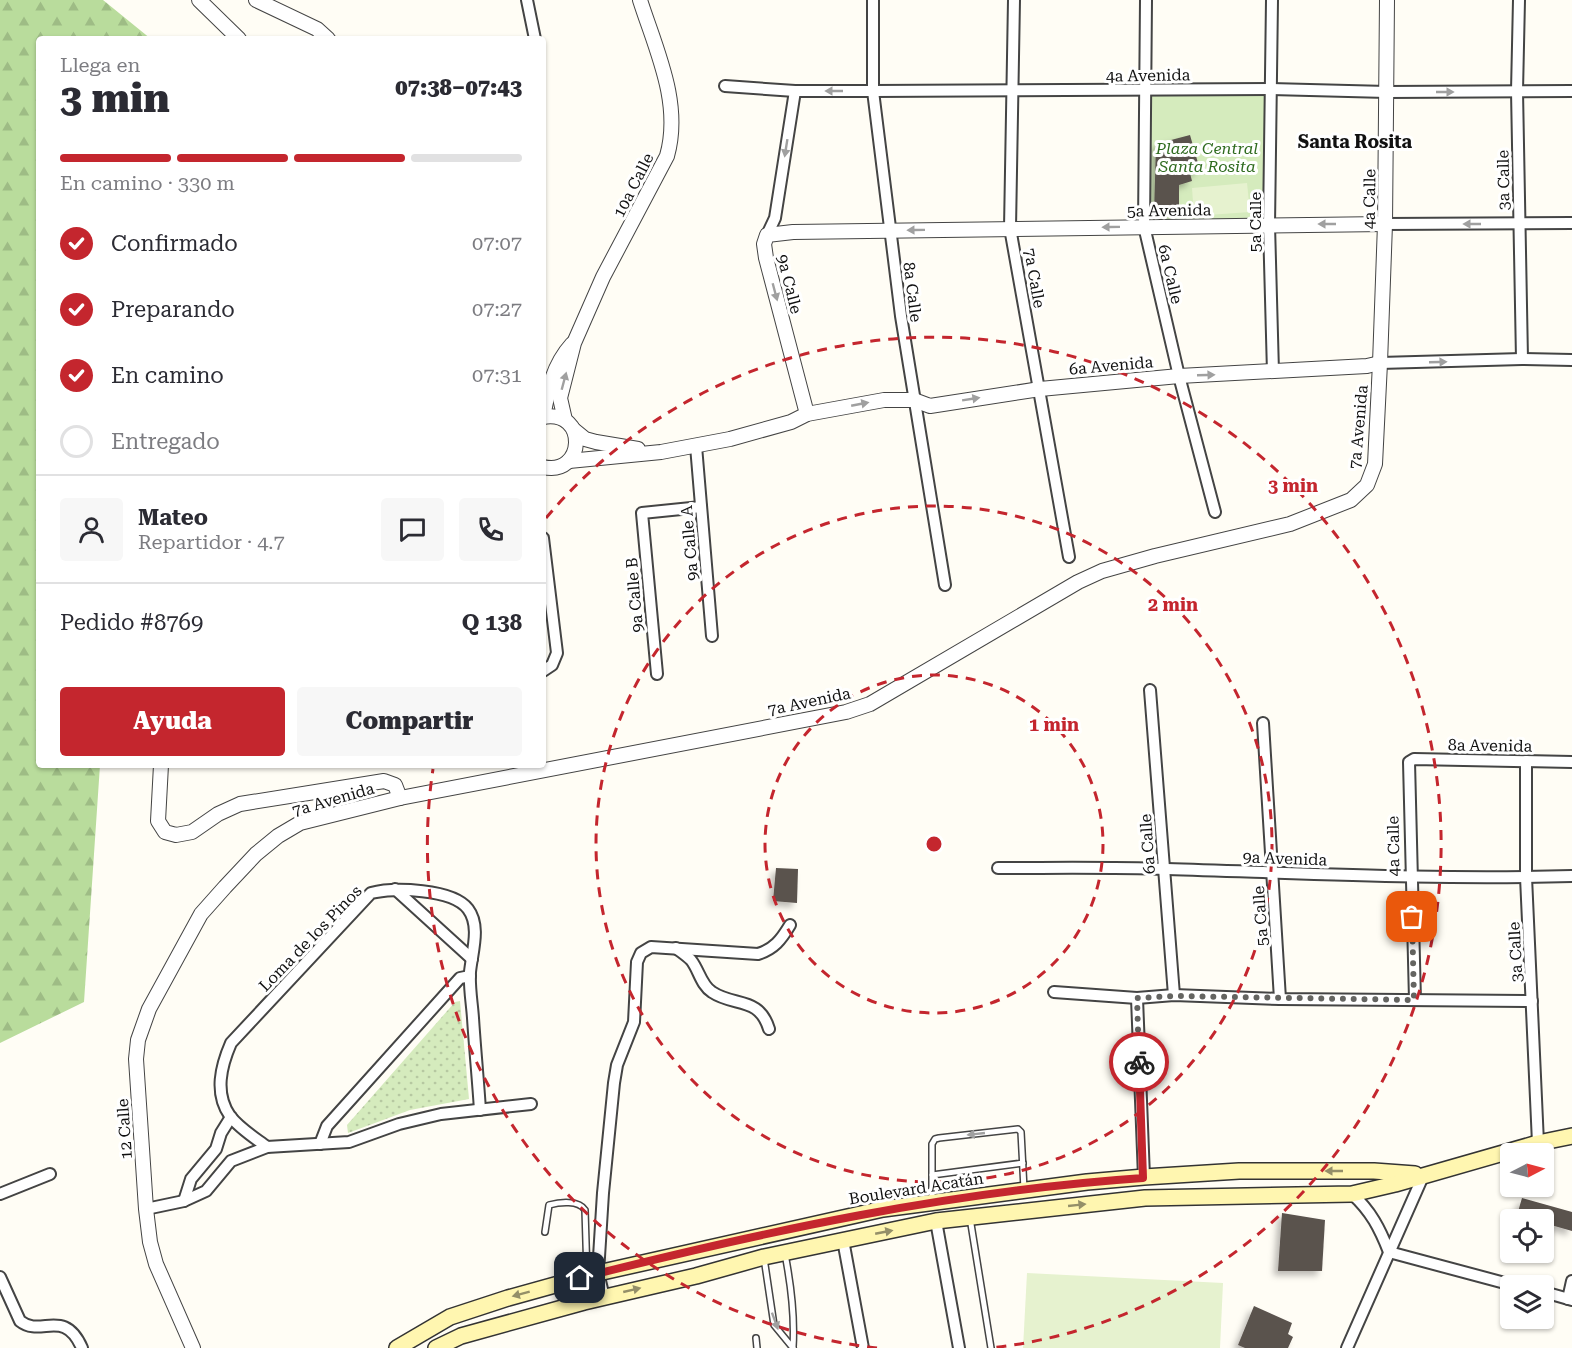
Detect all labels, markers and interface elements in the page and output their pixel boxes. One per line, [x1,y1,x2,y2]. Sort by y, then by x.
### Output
text: Llega en [60,53,140,77]
street label: 4a Avenida [1106,65,1191,86]
text: 07:38–07:43 [395,75,522,100]
text: 3 min [60,76,170,122]
one-way arrow [825,86,844,96]
one-way arrow [1436,87,1455,97]
district label: Santa Rosita [1298,131,1413,152]
one-way arrow [781,139,790,158]
park label: Plaza Central Santa Rosita [1155,139,1258,176]
street label: 3a Calle [1493,149,1514,210]
street label: 10a Calle [609,150,658,220]
street label: 4a Calle [1359,168,1380,229]
text: En camino · 330 m [60,171,235,195]
street label: 5a Calle [1246,192,1265,252]
street label: 5a Avenida [1127,200,1212,221]
one-way arrow [1462,219,1481,229]
one-way arrow [1317,220,1336,229]
one-way arrow [1101,222,1120,232]
one-way arrow [906,226,925,235]
icon: check [60,227,93,260]
text: Confirmado [111,231,238,256]
text: 07:07 [472,231,522,255]
street label: 6a Calle [1154,243,1187,306]
street label: 7a Calle [1020,247,1049,310]
street label: 9a Calle [773,252,806,316]
street label: 8a Calle [899,261,926,323]
one-way arrow [770,283,780,301]
icon: check [60,293,93,326]
text: Preparando [111,297,235,322]
text: 07:27 [472,297,522,321]
street label: 6a Avenida [1068,352,1154,379]
one-way arrow [1429,357,1448,366]
icon: check [60,359,93,392]
text: En camino [111,363,224,388]
text: 07:31 [472,363,522,387]
one-way arrow [1197,370,1216,379]
one-way arrow [560,372,569,390]
street label: 7a Avenida [1345,384,1372,470]
one-way arrow [961,395,980,404]
one-way arrow [851,399,870,408]
text: Entregado [111,429,220,454]
text: 3 min [1268,475,1318,496]
button: person [60,498,123,561]
button: chat [381,498,444,561]
button: phone [459,498,522,561]
street label: 9a Calle A [677,504,702,582]
text: Mateo [138,505,208,530]
text: Repartidor · 4.7 [138,530,285,554]
street label: 9a Calle B [622,557,647,633]
text: 2 min [1148,594,1198,615]
text: Pedido #8769 [60,610,203,635]
text: Q 138 [462,610,522,635]
street label: 7a Avenida [766,683,853,720]
button: Ayuda [60,687,285,756]
button: Compartir [297,687,522,756]
text: 1 min [1029,714,1079,735]
street label: 8a Avenida [1448,735,1533,756]
street label: 7a Avenida [290,779,377,820]
street label: 6a Calle [1136,813,1159,875]
street label: 4a Calle [1383,815,1404,876]
centre of rings [924,834,944,854]
street label: 9a Avenida [1242,848,1328,869]
street label: Loma de los Pinos [255,881,366,995]
street label: 5a Calle [1249,885,1272,947]
pin [1386,891,1437,942]
icon: bag [1395,900,1428,933]
street label: 3a Calle [1504,921,1527,983]
courier [1109,1032,1169,1092]
icon: bike [1123,1046,1156,1079]
street label: 12 Calle [113,1098,136,1160]
one-way arrow [967,1129,986,1139]
north arrow [1500,1143,1554,1197]
map controls [1500,1143,1554,1329]
one-way arrow [1325,1166,1344,1176]
street label: Boulevard Acatán [847,1168,985,1209]
one-way arrow [1067,1200,1086,1210]
button: locate [1500,1209,1554,1263]
one-way arrow [874,1227,893,1236]
pin [554,1252,605,1303]
icon: home [563,1261,596,1294]
button: layers [1500,1275,1554,1329]
one-way arrow [623,1285,642,1295]
one-way arrow [512,1290,530,1299]
one-way arrow [771,1313,781,1331]

